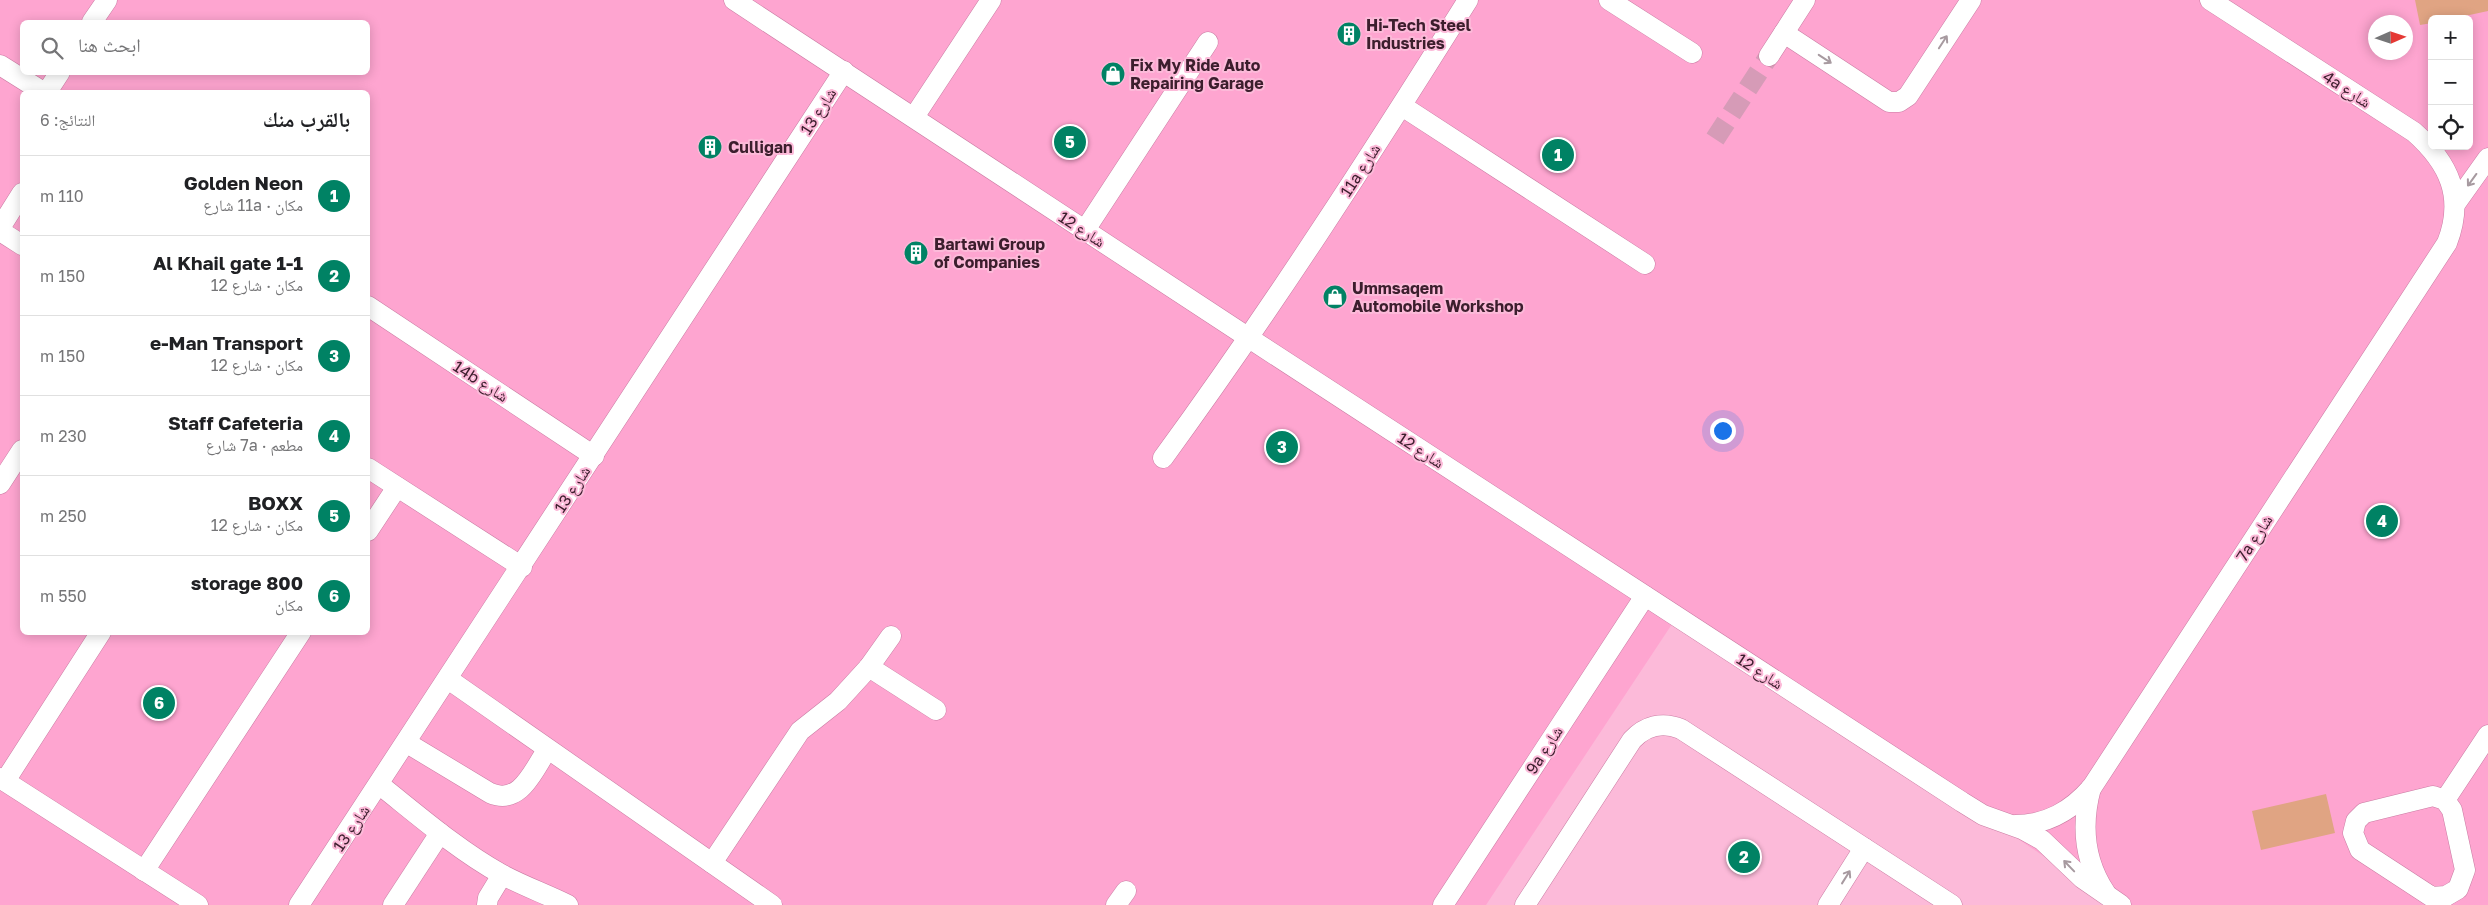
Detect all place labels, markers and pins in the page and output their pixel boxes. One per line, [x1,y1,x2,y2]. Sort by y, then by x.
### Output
place label: Hi-Tech Steel Industries [1366,15,1471,53]
building icon: Hi-Tech Steel Industries [1336,21,1362,47]
place label: Fix My Ride Auto Repairing Garage [1130,55,1264,93]
shop icon: Fix My Ride Auto Repairing Garage [1100,61,1126,87]
pin: 5 [1054,123,1086,161]
building icon: Culligan [697,134,723,160]
pin: 1 [1542,136,1574,174]
place label: Culligan [728,137,793,157]
place label: Bartawi Group of Companies [934,234,1045,272]
building icon: Bartawi Group of Companies [903,240,929,266]
place label: Ummsaqem Automobile Workshop [1352,278,1524,316]
shop icon: Ummsaqem Automobile Workshop [1322,284,1348,310]
pin: 3 [1266,428,1298,466]
pin: 4 [2366,502,2398,540]
pin: 6 [143,684,175,722]
pin: 2 [1728,838,1760,876]

